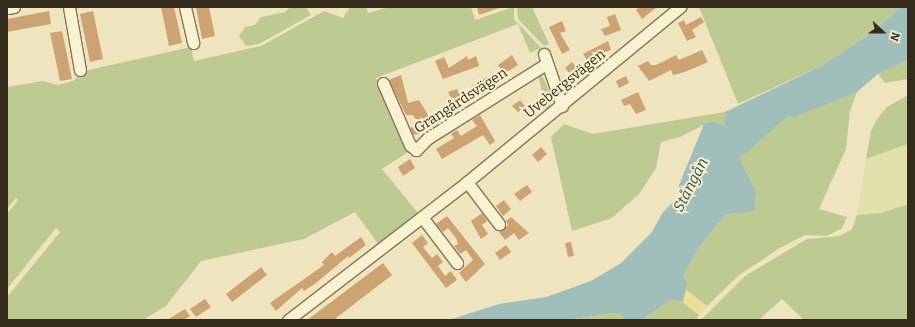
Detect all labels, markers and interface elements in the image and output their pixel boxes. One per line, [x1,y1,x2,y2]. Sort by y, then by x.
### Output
north arrow [863,12,903,52]
text: N [887,30,902,43]
street label: Uvebergsvägen [521,46,609,122]
street label: Grangårdsvägen [411,65,511,137]
water label: Stångån [670,155,712,215]

